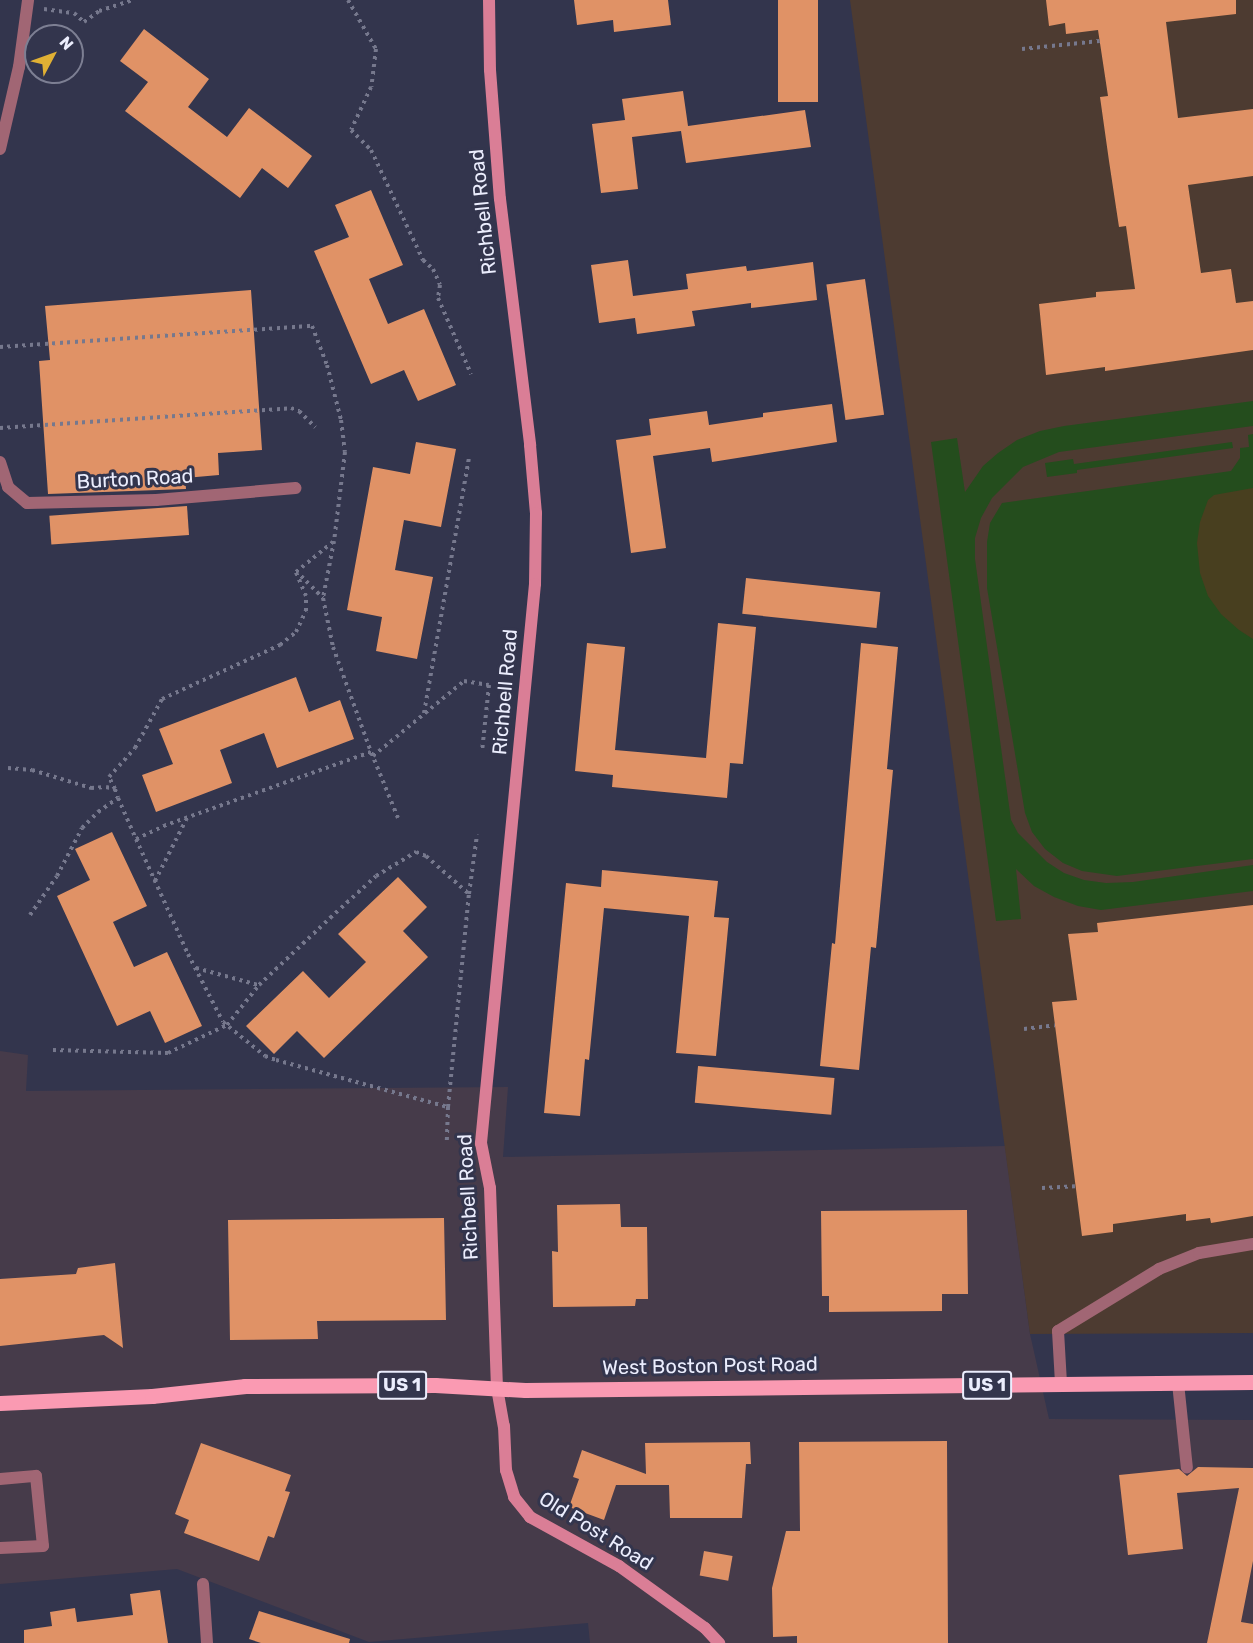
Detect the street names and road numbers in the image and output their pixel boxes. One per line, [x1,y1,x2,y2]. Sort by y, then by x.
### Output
street label: Richbell Road [464,148,502,276]
street label: Burton Road [76,464,194,494]
street label: Richbell Road [488,628,522,756]
street label: Richbell Road [453,1133,483,1261]
street label: West Boston Post Road [602,1352,818,1380]
road number: US 1 [376,1370,428,1400]
road number: US 1 [962,1370,1012,1400]
street label: Old Post Road [535,1486,657,1576]

